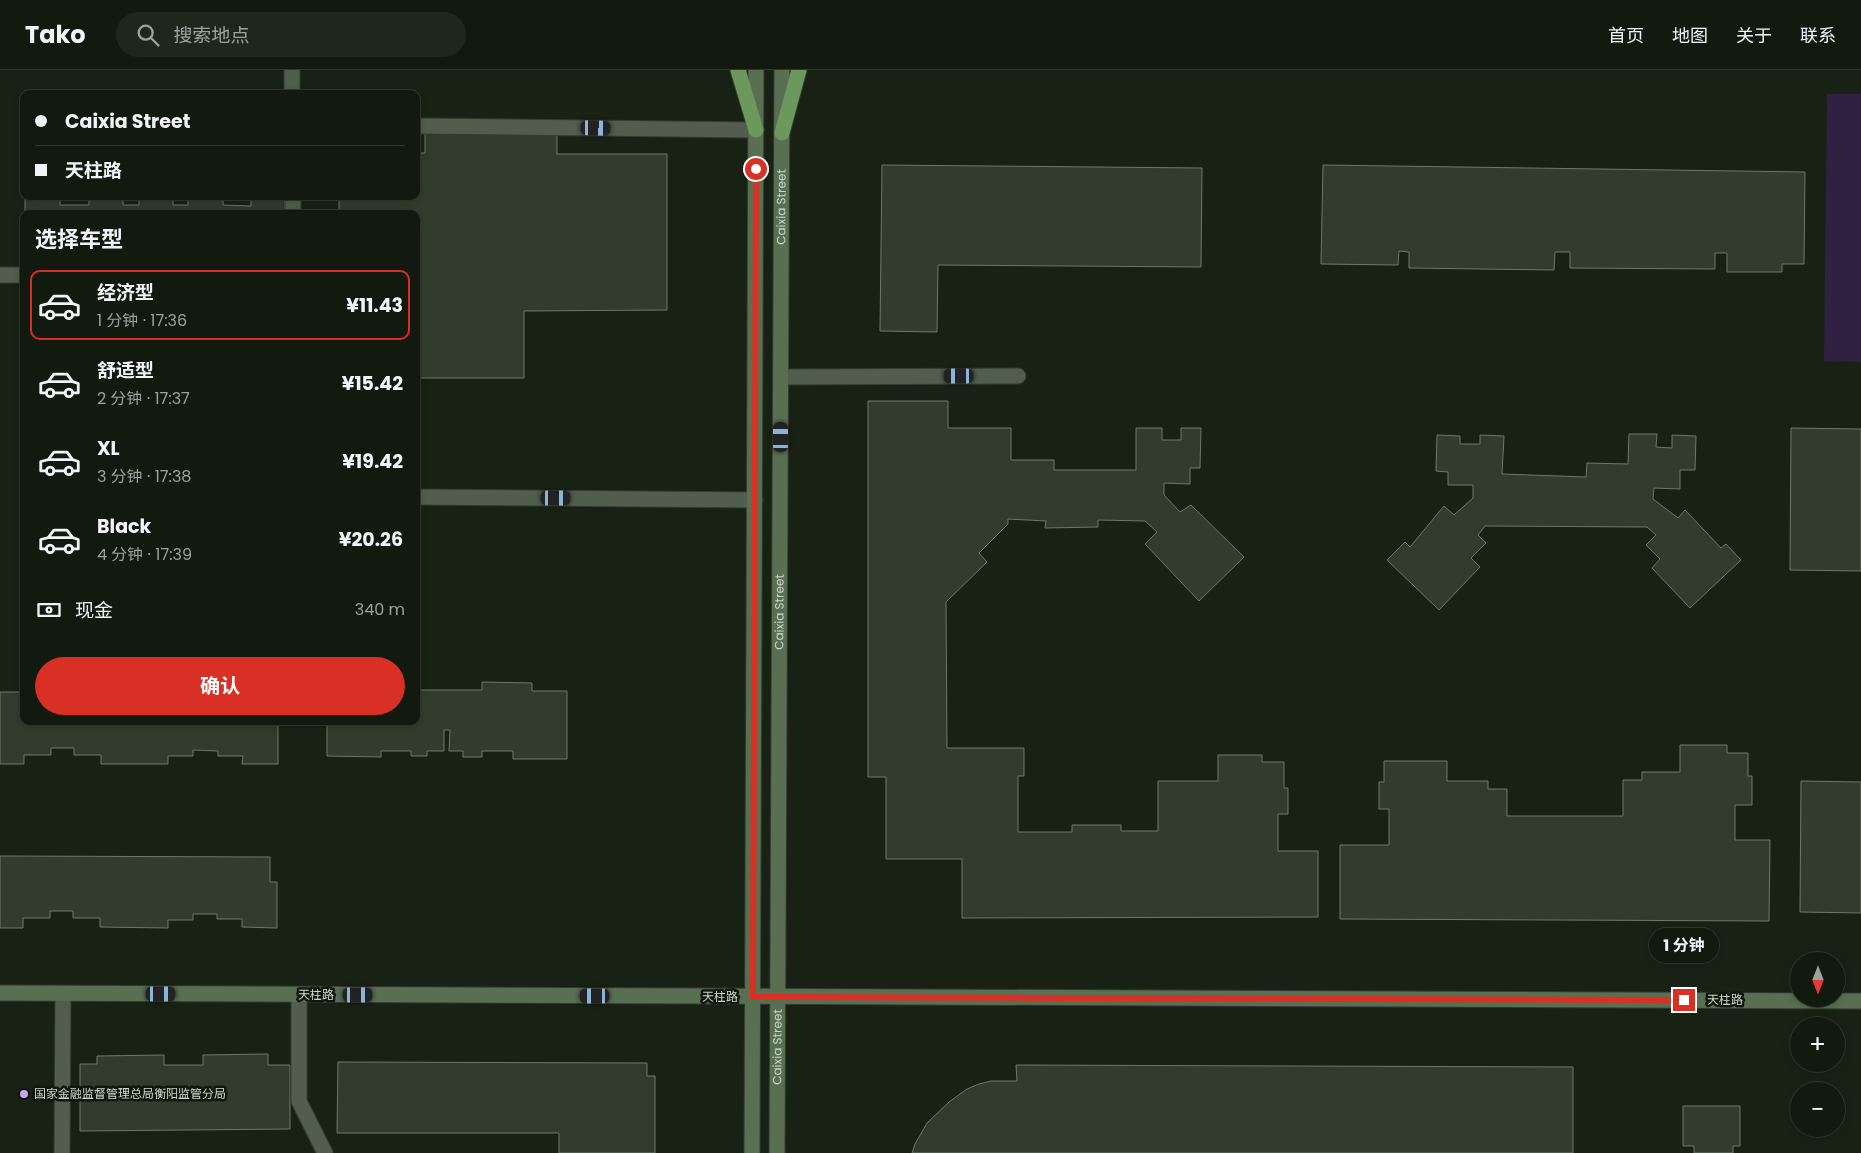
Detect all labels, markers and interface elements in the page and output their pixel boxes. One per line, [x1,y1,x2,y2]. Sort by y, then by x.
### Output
search box [116,12,466,57]
text: Tako [25,18,86,51]
icon: search [134,21,162,49]
text: 搜索地点 [174,22,250,49]
text: 首页 [1608,23,1644,48]
text: 地图 [1672,23,1708,48]
text: 关于 [1736,23,1772,48]
text: 联系 [1800,23,1836,48]
text: Caixia Street [65,108,190,135]
car [580,120,611,136]
text: 天柱路 [65,157,122,184]
route start [745,158,767,180]
street label: Caixia Street [772,169,790,245]
text: 选择车型 [35,224,123,255]
text: 经济型 [97,279,154,306]
icon: car [37,283,82,328]
text: ¥11.43 [346,292,403,319]
text: 1 分钟 · 17:36 [97,309,187,332]
text: 舒适型 [97,357,154,384]
icon: car [37,361,82,406]
car [944,369,974,384]
text: ¥15.42 [342,370,403,397]
text: 2 分钟 · 17:37 [97,387,190,410]
car [773,422,788,452]
text: XL [97,435,120,462]
icon: car [37,439,82,484]
text: ¥19.42 [342,448,403,475]
text: 3 分钟 · 17:38 [97,465,191,488]
car [541,491,571,506]
text: Black [97,513,151,540]
icon: car [37,517,82,562]
text: ¥20.26 [339,526,403,553]
text: 4 分钟 · 17:39 [97,543,192,566]
street label: Caixia Street [770,574,788,650]
icon: cash [35,596,63,624]
text: 现金 [75,597,113,624]
text: 340 m [355,598,405,621]
button: 确认 [35,657,405,715]
callout: 1 分钟 [1649,928,1719,962]
text: 1 分钟 [1663,934,1705,957]
north arrow [1790,952,1845,1008]
map controls [1790,952,1845,1137]
street label: 天柱路 [298,986,334,1003]
car [146,987,176,1002]
car [343,988,373,1003]
street label: 天柱路 [702,988,738,1005]
car [580,989,610,1004]
route end [1673,989,1695,1011]
street label: 天柱路 [1707,991,1743,1008]
street label: Caixia Street [768,1009,786,1085]
button: + [1790,1017,1845,1072]
button: − [1790,1082,1845,1137]
place label: 国家金融监督管理总局衡阳监管分局 [34,1085,226,1102]
marker: 国家金融监督管理总局衡阳监管分局 [18,1088,30,1100]

